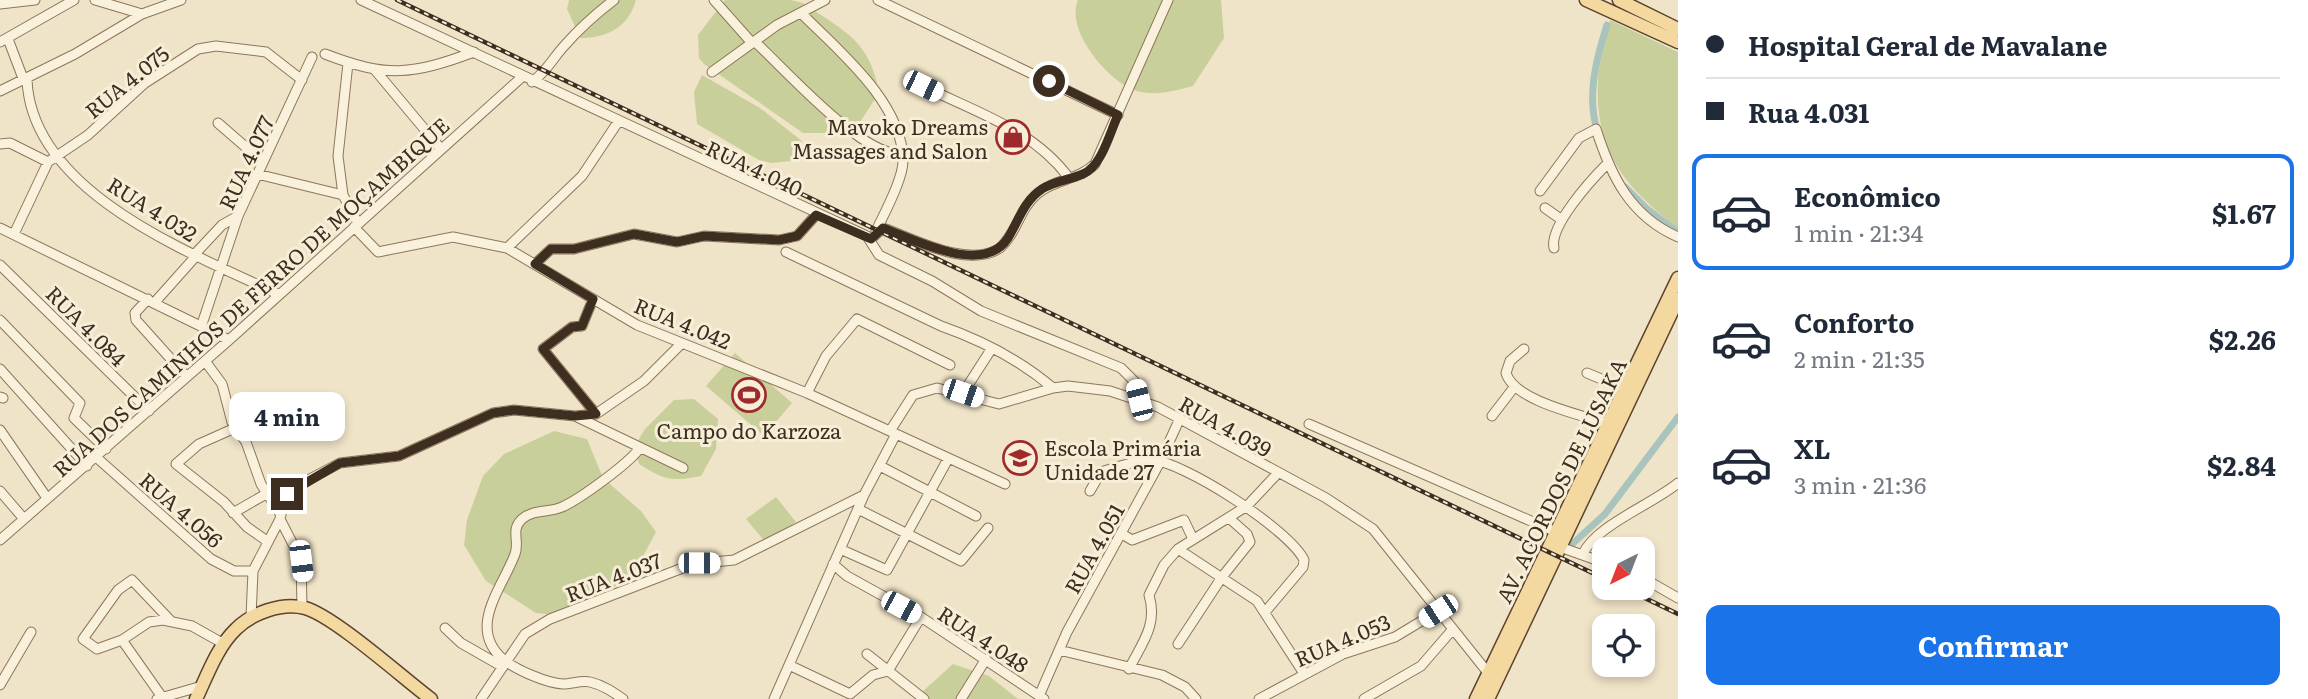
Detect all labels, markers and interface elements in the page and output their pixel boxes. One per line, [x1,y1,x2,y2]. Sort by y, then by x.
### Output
text: Hospital Geral de Mavalane [1748,25,2107,64]
street label: RUA 4.075 [77,37,175,125]
route start [1033,65,1065,97]
car [900,67,947,105]
text: Rua 4.031 [1748,92,1869,131]
street label: RUA DOS CAMINHOS DE FERRO DE MOÇAMBIQUE [45,109,455,483]
street label: RUA 4.077 [210,109,281,214]
place label: Mavoko Dreams Massages and Salon [792,110,988,165]
shop icon: Mavoko Dreams Massages and Salon [994,118,1032,156]
street label: RUA 4.040 [702,131,808,203]
street label: RUA 4.032 [102,168,204,248]
text: Econômico [1794,176,1941,215]
icon: car [1710,181,1773,244]
text: $1.67 [2212,193,2276,232]
text: 1 min · 21:34 [1794,215,1924,249]
street label: RUA 4.084 [40,278,135,373]
street label: RUA 4.042 [630,289,736,355]
text: Conforto [1794,302,1914,341]
icon: car [1710,307,1773,370]
text: $2.26 [2209,319,2276,358]
text: 2 min · 21:35 [1794,341,1925,375]
street label: AV. ACORDOS DE LUSAKA [1487,352,1633,608]
sports icon: Campo do Karzoza [730,376,768,414]
car [940,376,987,410]
car [1124,377,1155,423]
street label: RUA 4.039 [1174,387,1278,463]
callout: 4 min [229,392,345,442]
text: 4 min [254,399,320,433]
place label: Campo do Karzoza [657,414,842,445]
text: XL [1794,428,1831,467]
place label: Escola Primária Unidade 27 [1044,431,1202,486]
icon: car [1710,433,1773,496]
school or university icon: Escola Primária Unidade 27 [1001,439,1039,477]
text: $2.84 [2207,445,2276,484]
street label: RUA 4.056 [133,464,231,554]
text: 3 min · 21:36 [1794,467,1926,501]
route end [271,478,303,510]
street label: RUA 4.051 [1055,497,1131,599]
north arrow [1592,537,1656,600]
map controls [1592,537,1655,677]
car [289,539,314,583]
street label: RUA 4.037 [560,543,666,609]
car [679,553,721,574]
car [878,588,925,626]
car [1415,591,1462,631]
street label: RUA 4.048 [932,597,1036,679]
street label: RUA 4.053 [1289,605,1395,673]
button: Confirmar [1706,605,2280,685]
button: locate [1592,614,1655,677]

